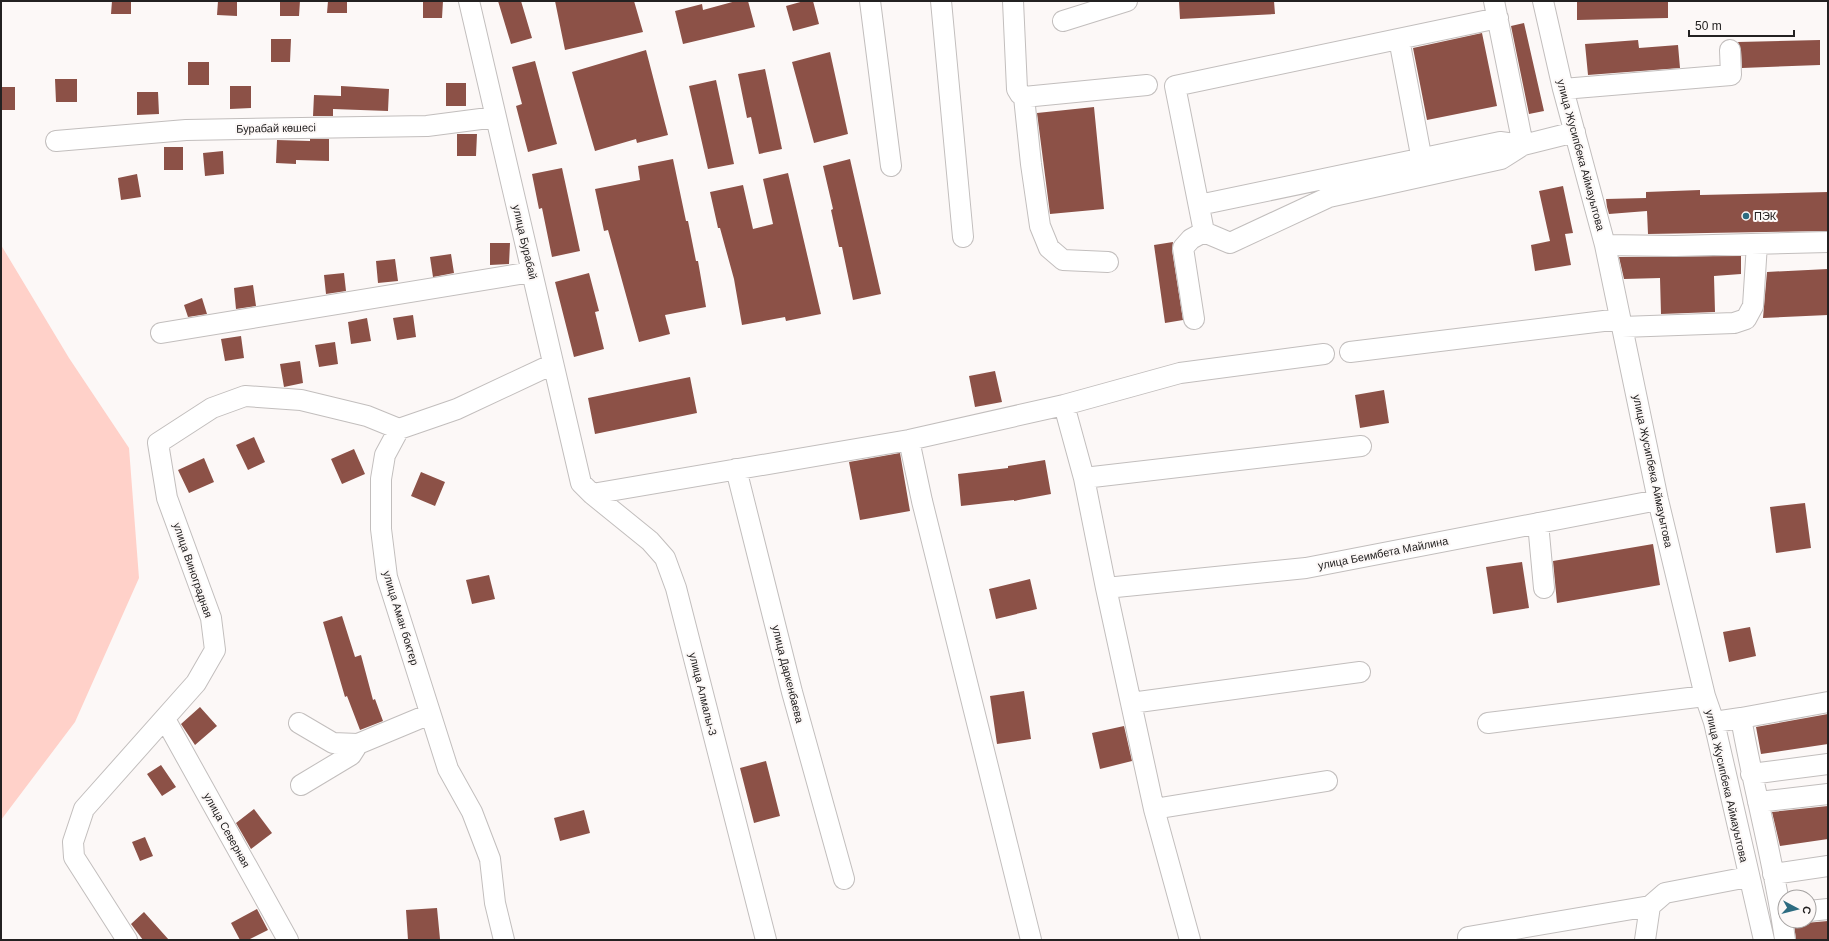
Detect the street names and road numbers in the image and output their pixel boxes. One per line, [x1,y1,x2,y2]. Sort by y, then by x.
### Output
street label: улица Жусипбека Аймауытова [1555,78,1607,233]
street label: Бурабай көшесі [236,121,316,135]
street label: улица Бурабай [511,204,539,280]
street label: улица Жусипбека Аймауытова [1631,393,1675,549]
street label: улица Виноградная [171,521,215,619]
street label: улица Беимбета Майлина [1317,534,1450,572]
street label: улица Аман боктер [381,569,421,667]
street label: улица Даркенбаева [770,624,806,725]
street label: улица Алмалы-3 [687,651,719,737]
street label: улица Жусипбека Аймауытова [1704,709,1751,864]
street label: улица Северная [202,791,252,869]

